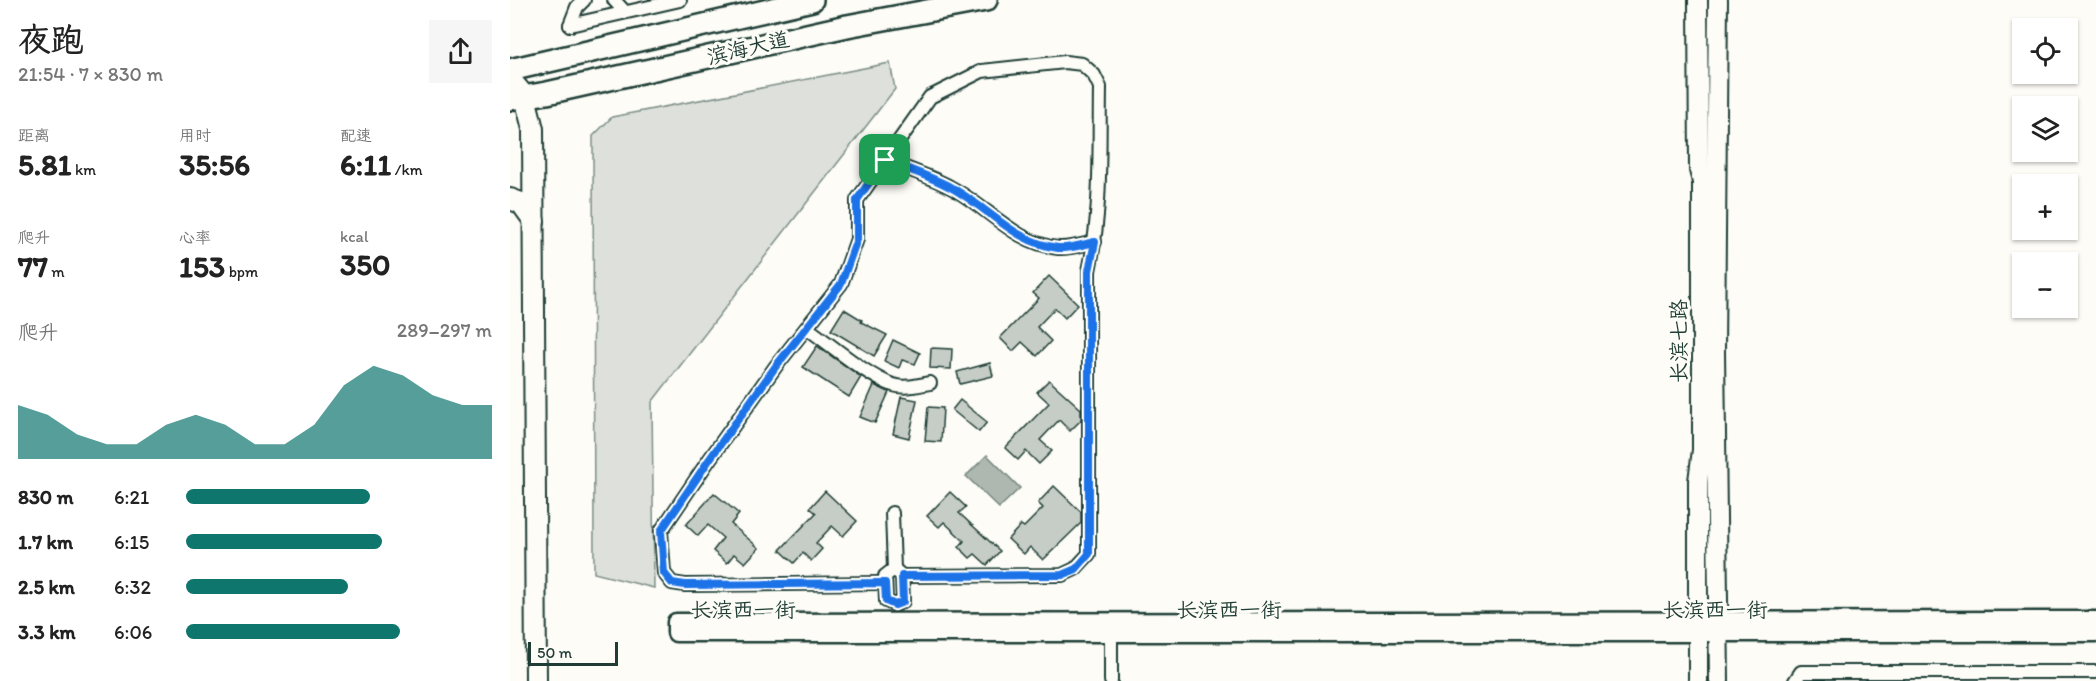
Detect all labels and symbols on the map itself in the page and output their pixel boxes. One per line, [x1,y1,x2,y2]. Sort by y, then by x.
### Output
street label: 滨海大道 [704,26,792,69]
pin [859,134,910,185]
street label: 长滨七路 [1666,299,1691,383]
street label: 长滨西一街 [691,597,796,622]
street label: 长滨西一街 [1177,597,1282,622]
street label: 长滨西一街 [1663,597,1768,622]
scale bar [528,639,618,666]

